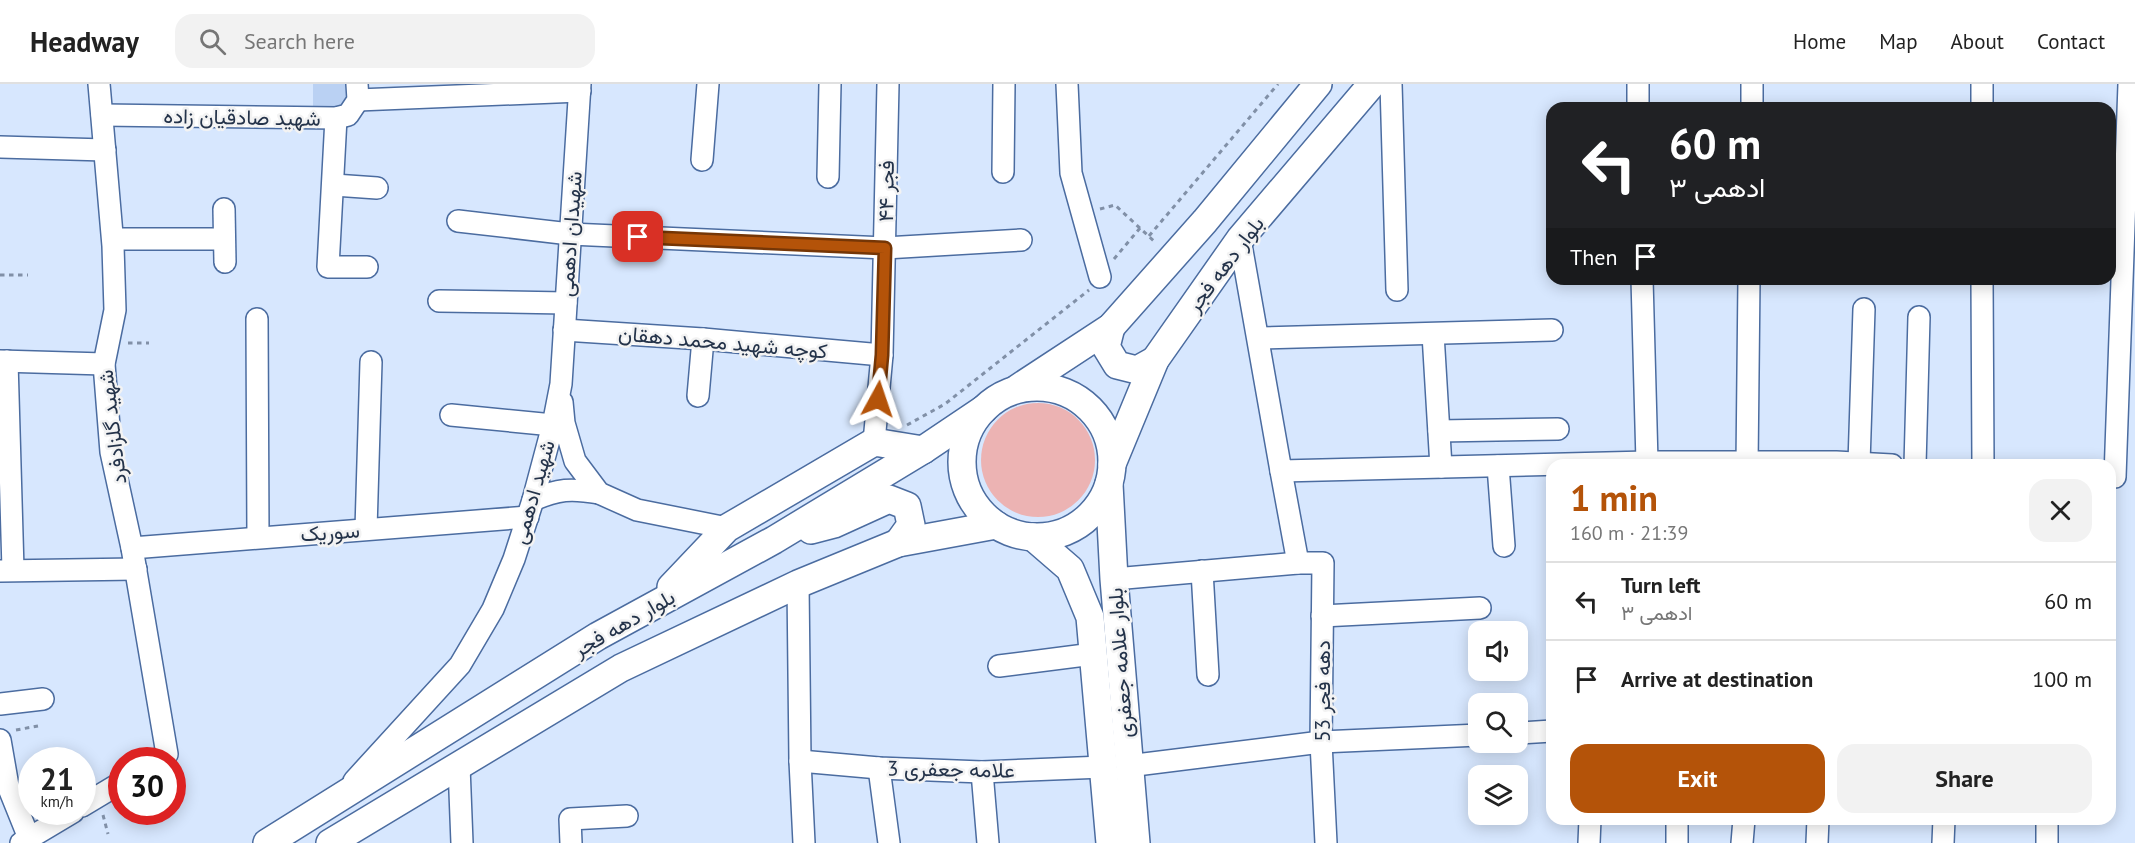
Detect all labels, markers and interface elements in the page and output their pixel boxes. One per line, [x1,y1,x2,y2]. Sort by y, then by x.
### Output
search box [175,14,595,68]
text: Headway [30,23,139,60]
icon: search [196,25,229,58]
text: Search here [244,27,355,55]
text: Home [1793,28,1846,55]
text: Map [1879,28,1918,55]
text: About [1951,28,2004,55]
text: Contact [2037,28,2105,55]
street label: شهید صادقیان زاده [163,102,321,132]
text: 60 m [1669,116,1761,171]
icon: left [1570,126,1648,204]
street label: فجر ۴۴ [872,160,900,222]
street label: شهیدان ادهمی [552,170,588,298]
text: ادهمی ۳ [1669,170,1765,204]
pin [612,211,663,262]
street label: بلوار دهه فجر [1180,211,1270,318]
icon: arrive [621,220,654,253]
icon: arrive [1629,240,1662,273]
text: Then [1570,243,1617,271]
street label: کوچه شهید محمد دهقان [617,319,829,366]
position arrow [846,367,910,431]
street label: شهید گلزادفرد [92,368,132,486]
street label: شهید ادهمی [505,437,561,547]
text: 1 min [1570,474,1658,521]
button: close [2029,479,2092,542]
street label: سوریک [299,516,361,548]
text: 160 m · 21:39 [1570,520,1688,546]
text: Turn left [1621,571,1701,599]
street label: بلوار دهه فجر [567,583,680,663]
icon: left [1570,585,1603,618]
street label: بلوار علامه جعفری [1101,587,1139,739]
text: 60 m [2044,587,2092,615]
text: ادهمی ۳ [1621,600,1692,626]
map controls [1468,621,1528,825]
button: sound [1468,621,1528,681]
street label: دهه فجر 53 [1309,640,1336,742]
icon: arrive [1570,663,1603,696]
text: Arrive at destination [1621,665,1813,693]
text: 100 m [2032,665,2092,693]
button: search [1468,693,1528,753]
button: Exit [1570,744,1825,813]
button: Share [1837,744,2092,813]
speed limit sign: 30 [108,747,186,825]
street label: علامه جعفری 3 [887,754,1015,784]
text: 21 [40,759,74,798]
button: layers [1468,765,1528,825]
text: km/h [41,792,73,811]

